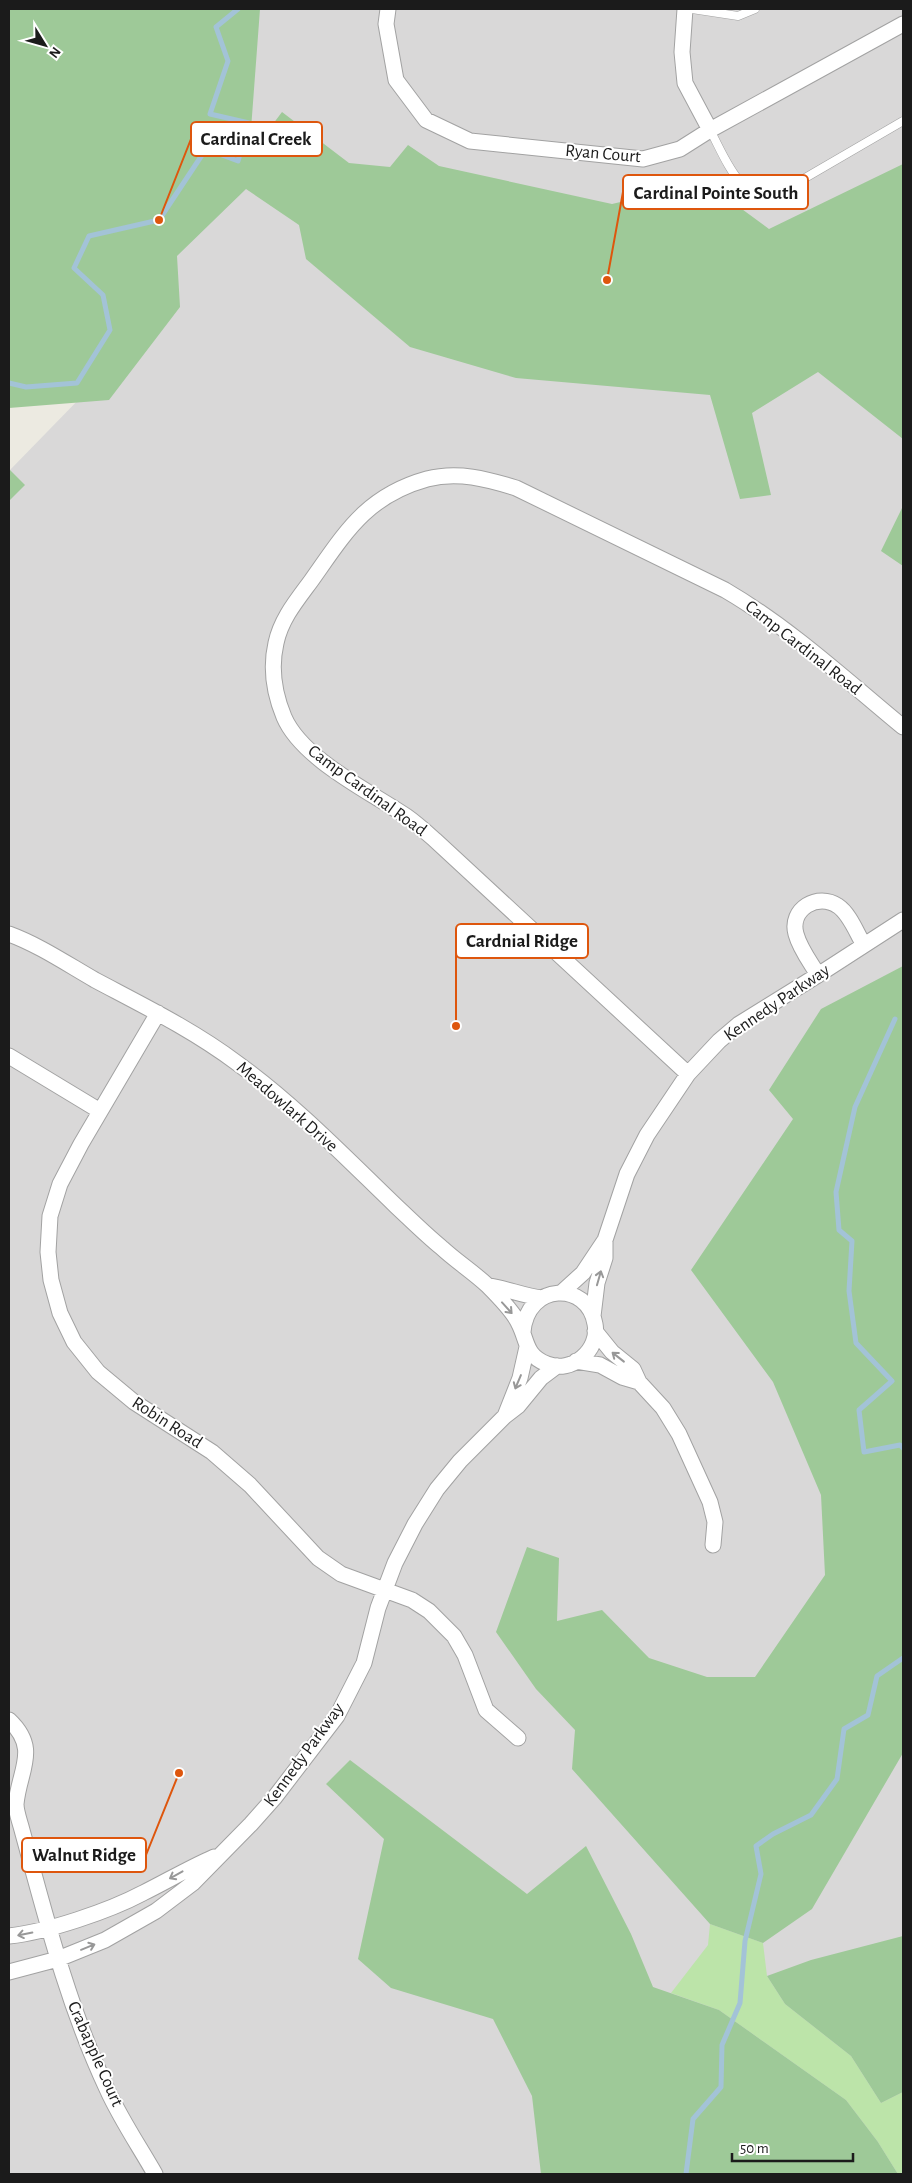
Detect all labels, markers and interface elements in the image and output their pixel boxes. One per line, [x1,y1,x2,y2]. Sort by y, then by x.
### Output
north arrow [20,20,70,70]
text: N [46,44,63,60]
callout: Cardinal Creek [191,122,322,156]
text: Cardinal Creek [201,130,312,149]
street label: Ryan Court [564,142,642,166]
callout: Cardinal Pointe South [623,175,808,209]
text: Cardinal Pointe South [634,184,798,203]
street label: Camp Cardinal Road [742,597,864,699]
street label: Camp Cardinal Road [304,742,430,840]
callout: Cardnial Ridge [456,924,588,958]
text: Cardnial Ridge [466,932,578,951]
street label: Kennedy Parkway [721,961,833,1045]
street label: Meadowlark Drive [233,1058,341,1156]
one-way arrow [595,1270,604,1286]
one-way arrow [501,1301,513,1314]
one-way arrow [612,1351,625,1362]
one-way arrow [513,1374,522,1389]
street label: Robin Road [129,1394,205,1452]
street label: Kennedy Parkway [261,1700,348,1810]
callout: Walnut Ridge [22,1838,146,1872]
text: Walnut Ridge [32,1846,136,1865]
one-way arrow [169,1870,183,1880]
one-way arrow [18,1929,34,1939]
one-way arrow [81,1941,96,1950]
street label: Crabapple Court [64,1999,126,2109]
scale bar [732,2130,853,2162]
text: 50 m [740,2141,769,2156]

